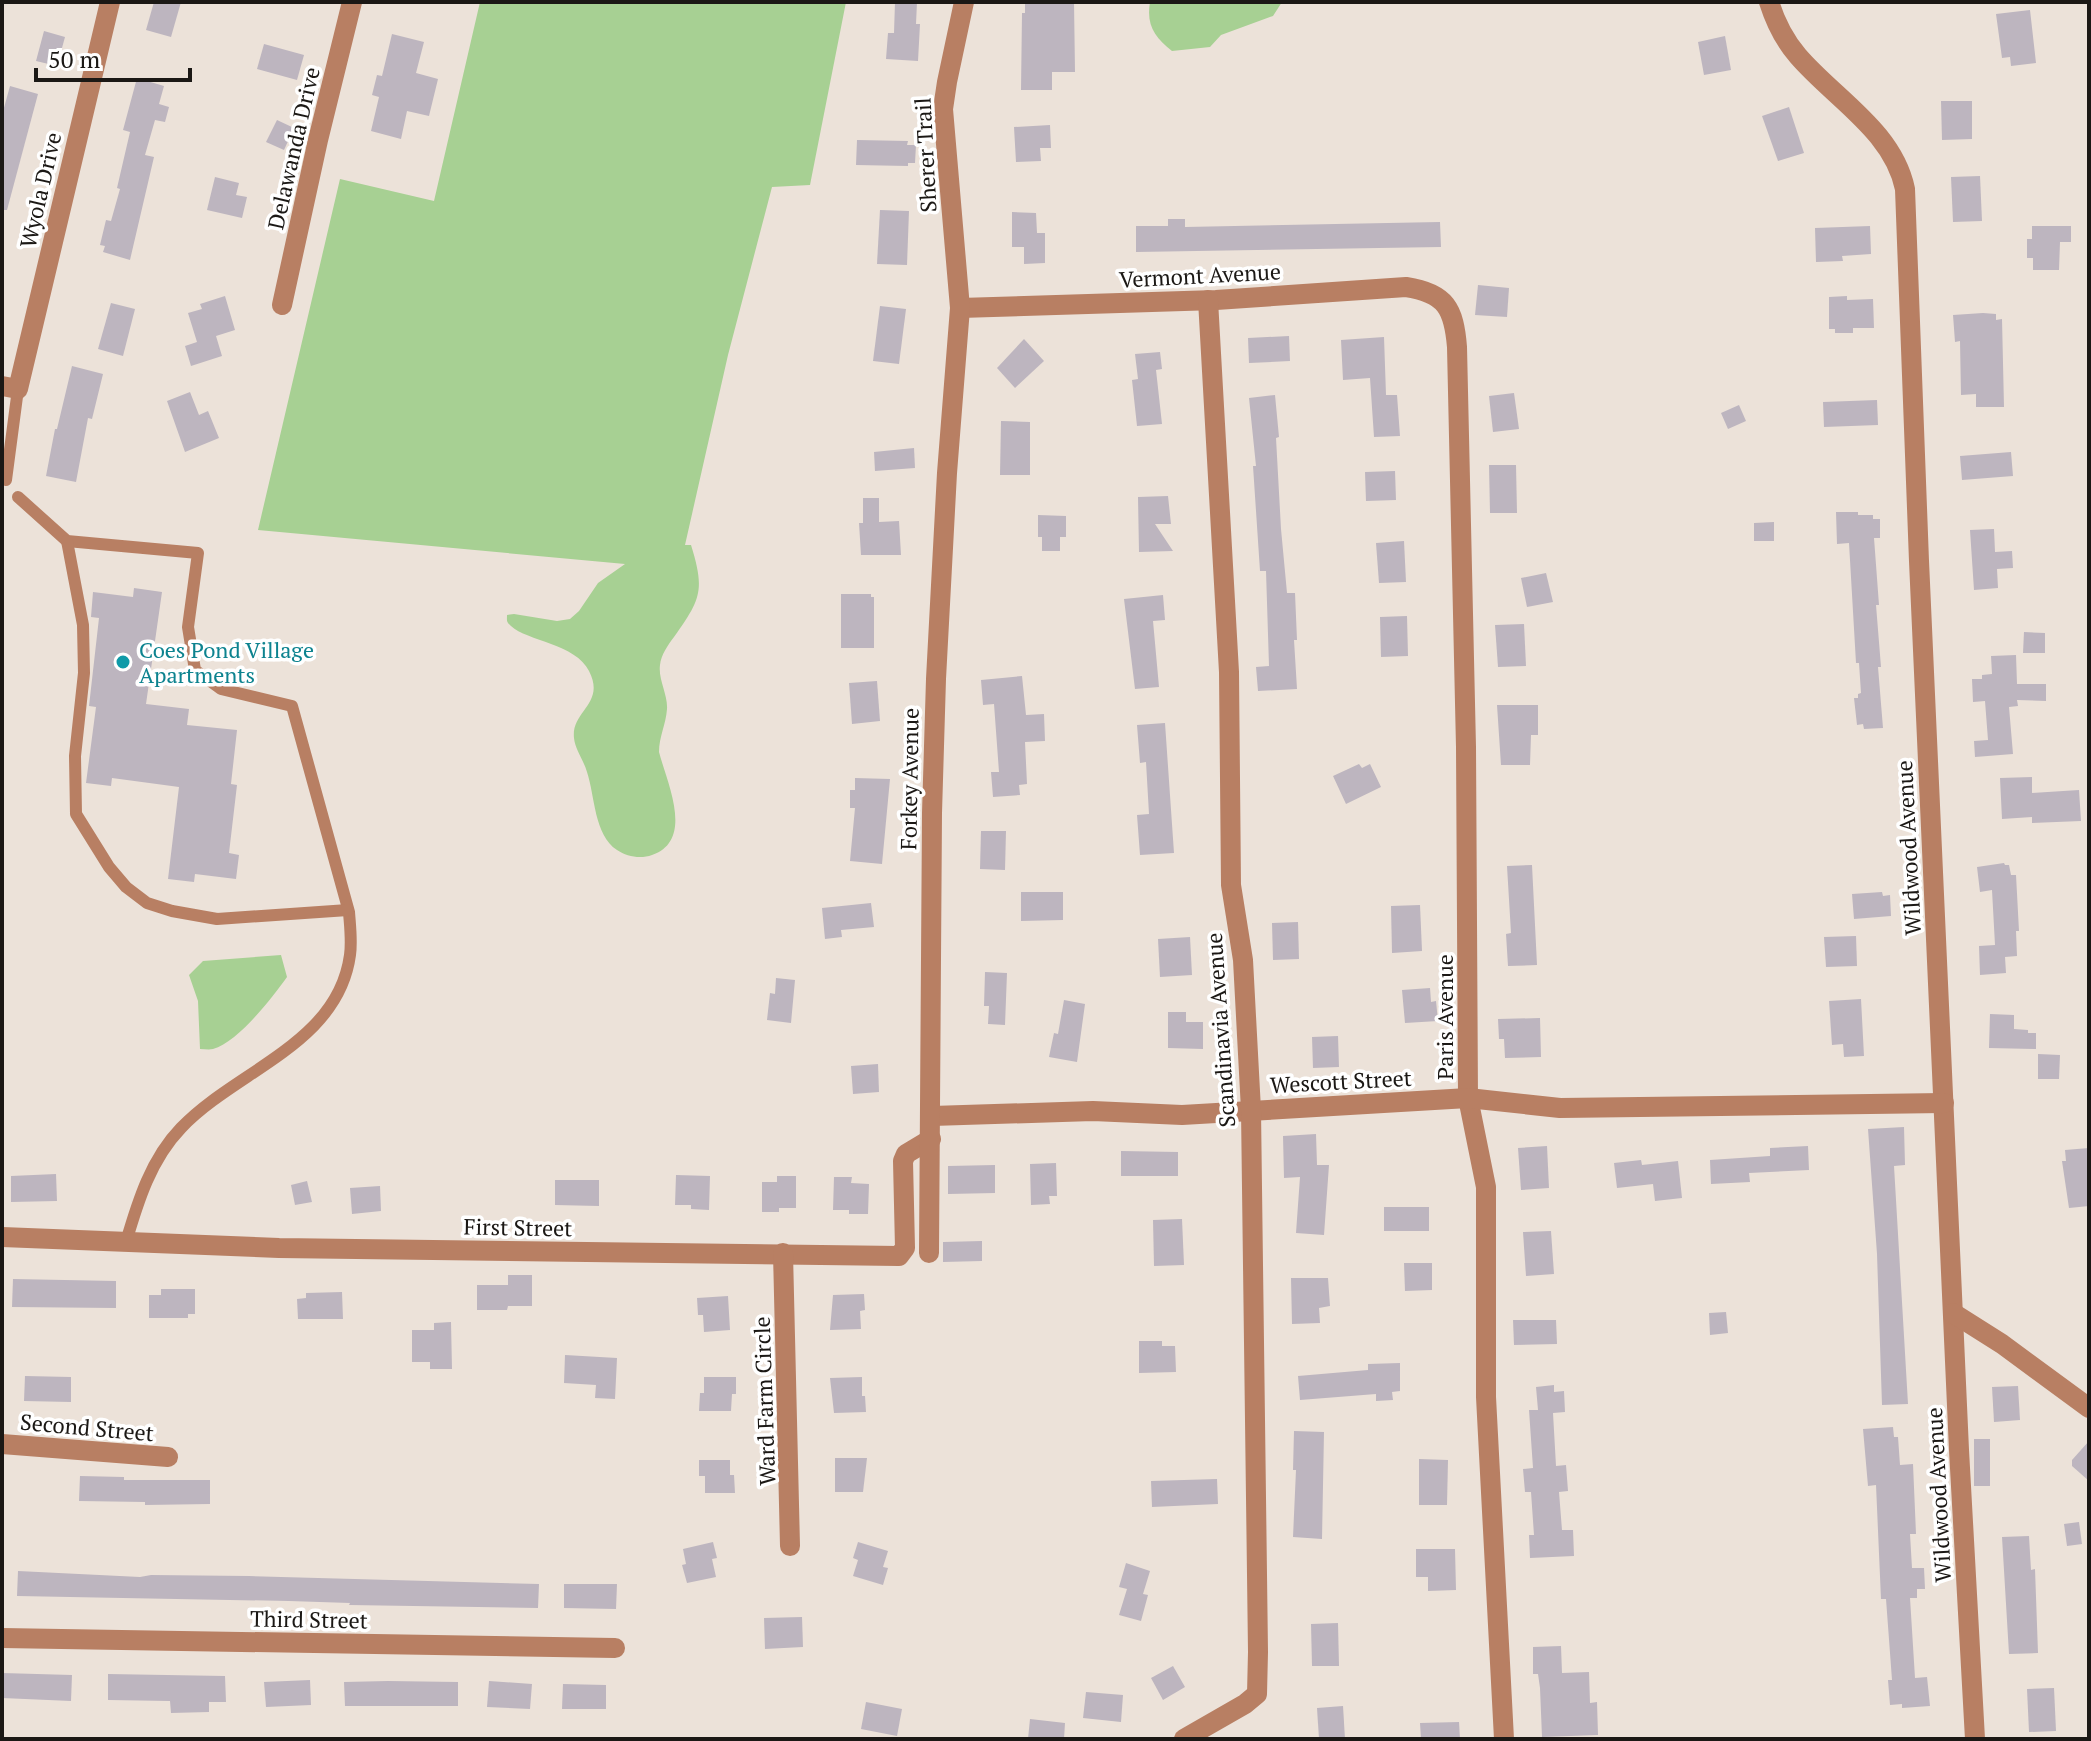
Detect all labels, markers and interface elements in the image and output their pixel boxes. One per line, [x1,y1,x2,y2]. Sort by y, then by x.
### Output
scale bar [36,32,190,82]
text: 50 m [48,43,100,75]
street label: Delawanda Drive [260,64,326,232]
street label: Sherer Trail [908,97,942,213]
street label: Wyola Drive [13,129,67,251]
street label: Vermont Avenue [1118,256,1282,294]
place label: Coes Pond Village Apartments [139,635,314,689]
marker: Coes Pond Village Apartments [114,653,132,671]
street label: Forkey Avenue [893,708,925,850]
street label: Wildwood Avenue [1889,760,1927,936]
street label: Scandinavia Avenue [1199,932,1241,1128]
street label: Paris Avenue [1430,954,1459,1080]
street label: Wescott Street [1269,1063,1413,1099]
street label: First Street [463,1212,573,1242]
street label: Ward Farm Circle [747,1316,781,1486]
street label: Second Street [19,1407,155,1447]
street label: Wildwood Avenue [1919,1407,1957,1583]
street label: Third Street [250,1603,368,1635]

